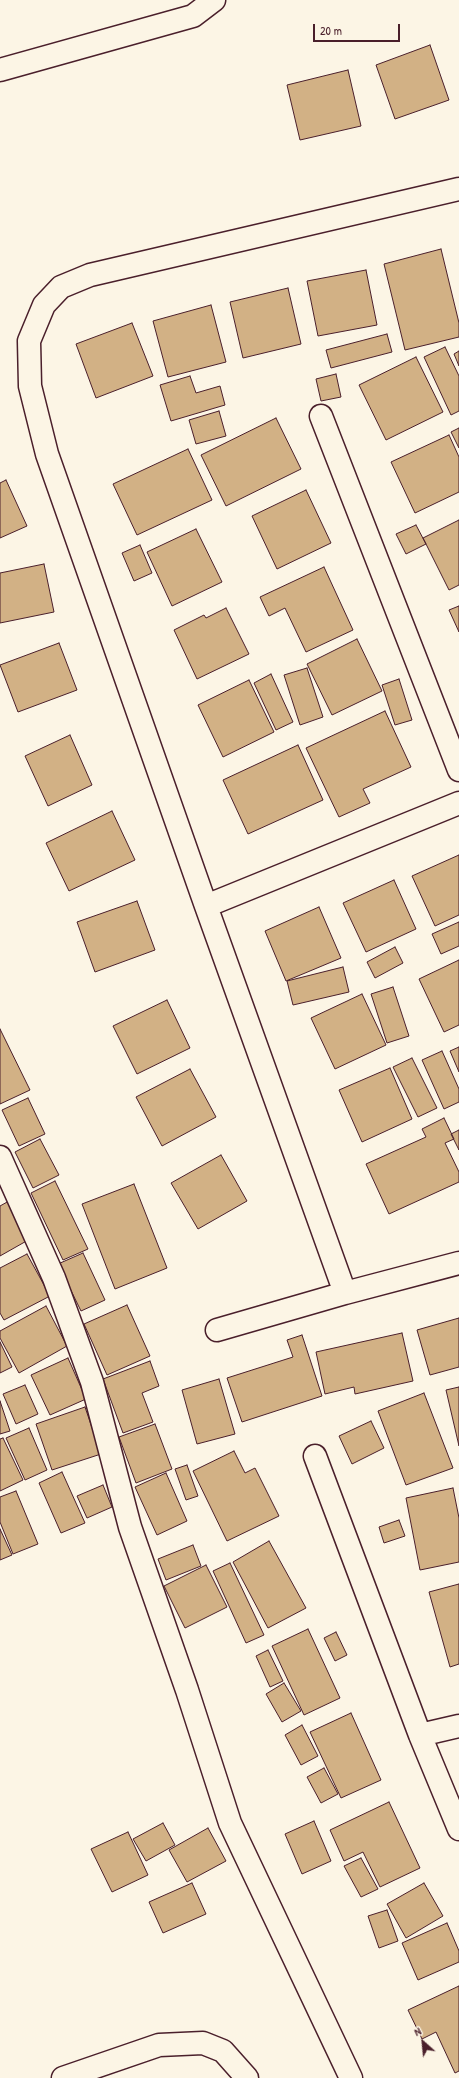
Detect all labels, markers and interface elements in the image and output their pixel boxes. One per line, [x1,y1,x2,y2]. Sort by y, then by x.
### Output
scale bar [315,16,402,42]
text: 20 m [320,22,342,39]
north arrow [403,2022,443,2062]
text: N [412,2024,423,2039]

